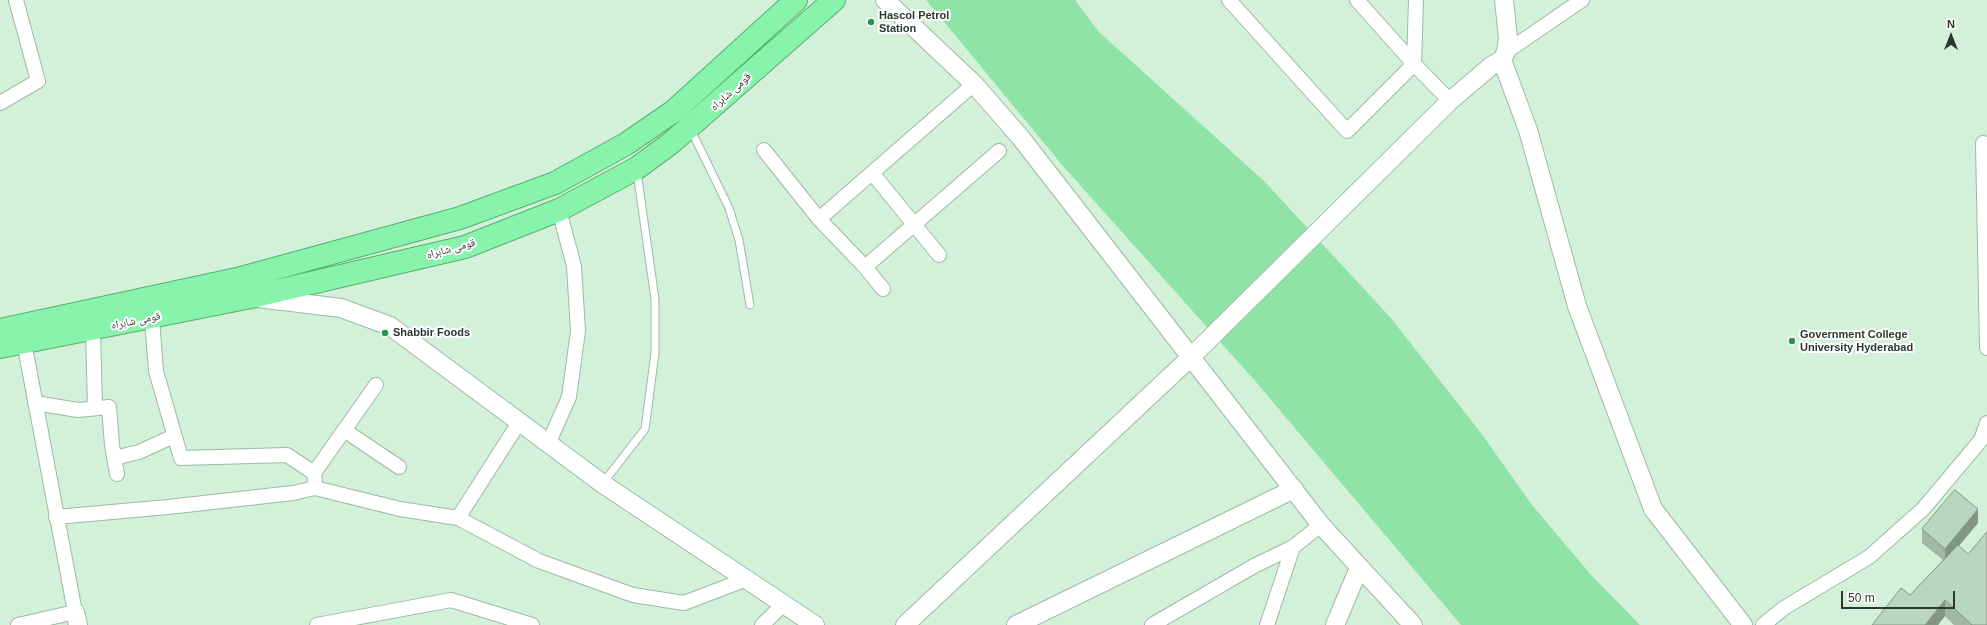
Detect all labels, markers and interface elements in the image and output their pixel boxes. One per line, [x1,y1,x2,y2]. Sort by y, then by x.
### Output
place label: Hascol Petrol Station [879,9,949,35]
north arrow [1931,16,1971,56]
marker: Hascol Petrol Station [866,17,876,27]
text: N [1947,18,1955,30]
street label: قومی شاہراہ [708,70,754,114]
street label: قومی شاہراہ [425,236,477,262]
street label: قومی شاہراہ [110,310,162,332]
place label: Shabbir Foods [393,326,470,340]
marker: Shabbir Foods [380,328,390,338]
place label: Government College University Hyderabad [1800,328,1913,354]
marker: Government College University Hyderabad [1787,336,1797,346]
scale bar [1843,583,1957,609]
text: 50 m [1848,591,1875,605]

